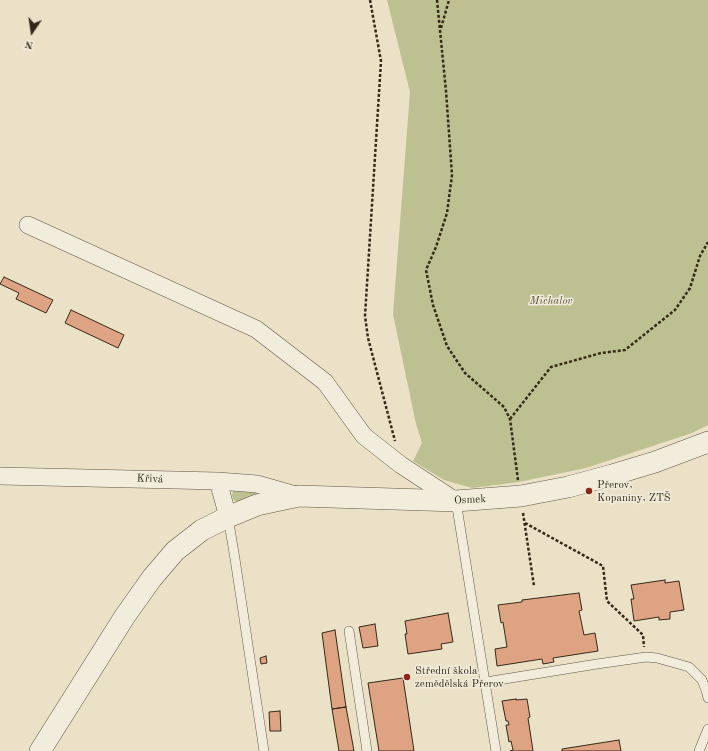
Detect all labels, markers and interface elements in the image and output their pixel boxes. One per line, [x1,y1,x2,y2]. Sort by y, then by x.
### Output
north arrow [12,12,52,52]
text: N [24,38,35,50]
park label: Michalov [530,294,572,308]
street label: Křivá [136,472,164,486]
place label: Přerov, Kopaniny, ZTŠ [597,478,671,504]
marker: Přerov, Kopaniny, ZTŠ [584,486,594,496]
street label: Osmek [454,493,486,507]
place label: Střední škola zemědělská Přerov [415,664,504,690]
marker: Střední škola zemědělská Přerov [402,672,412,682]

